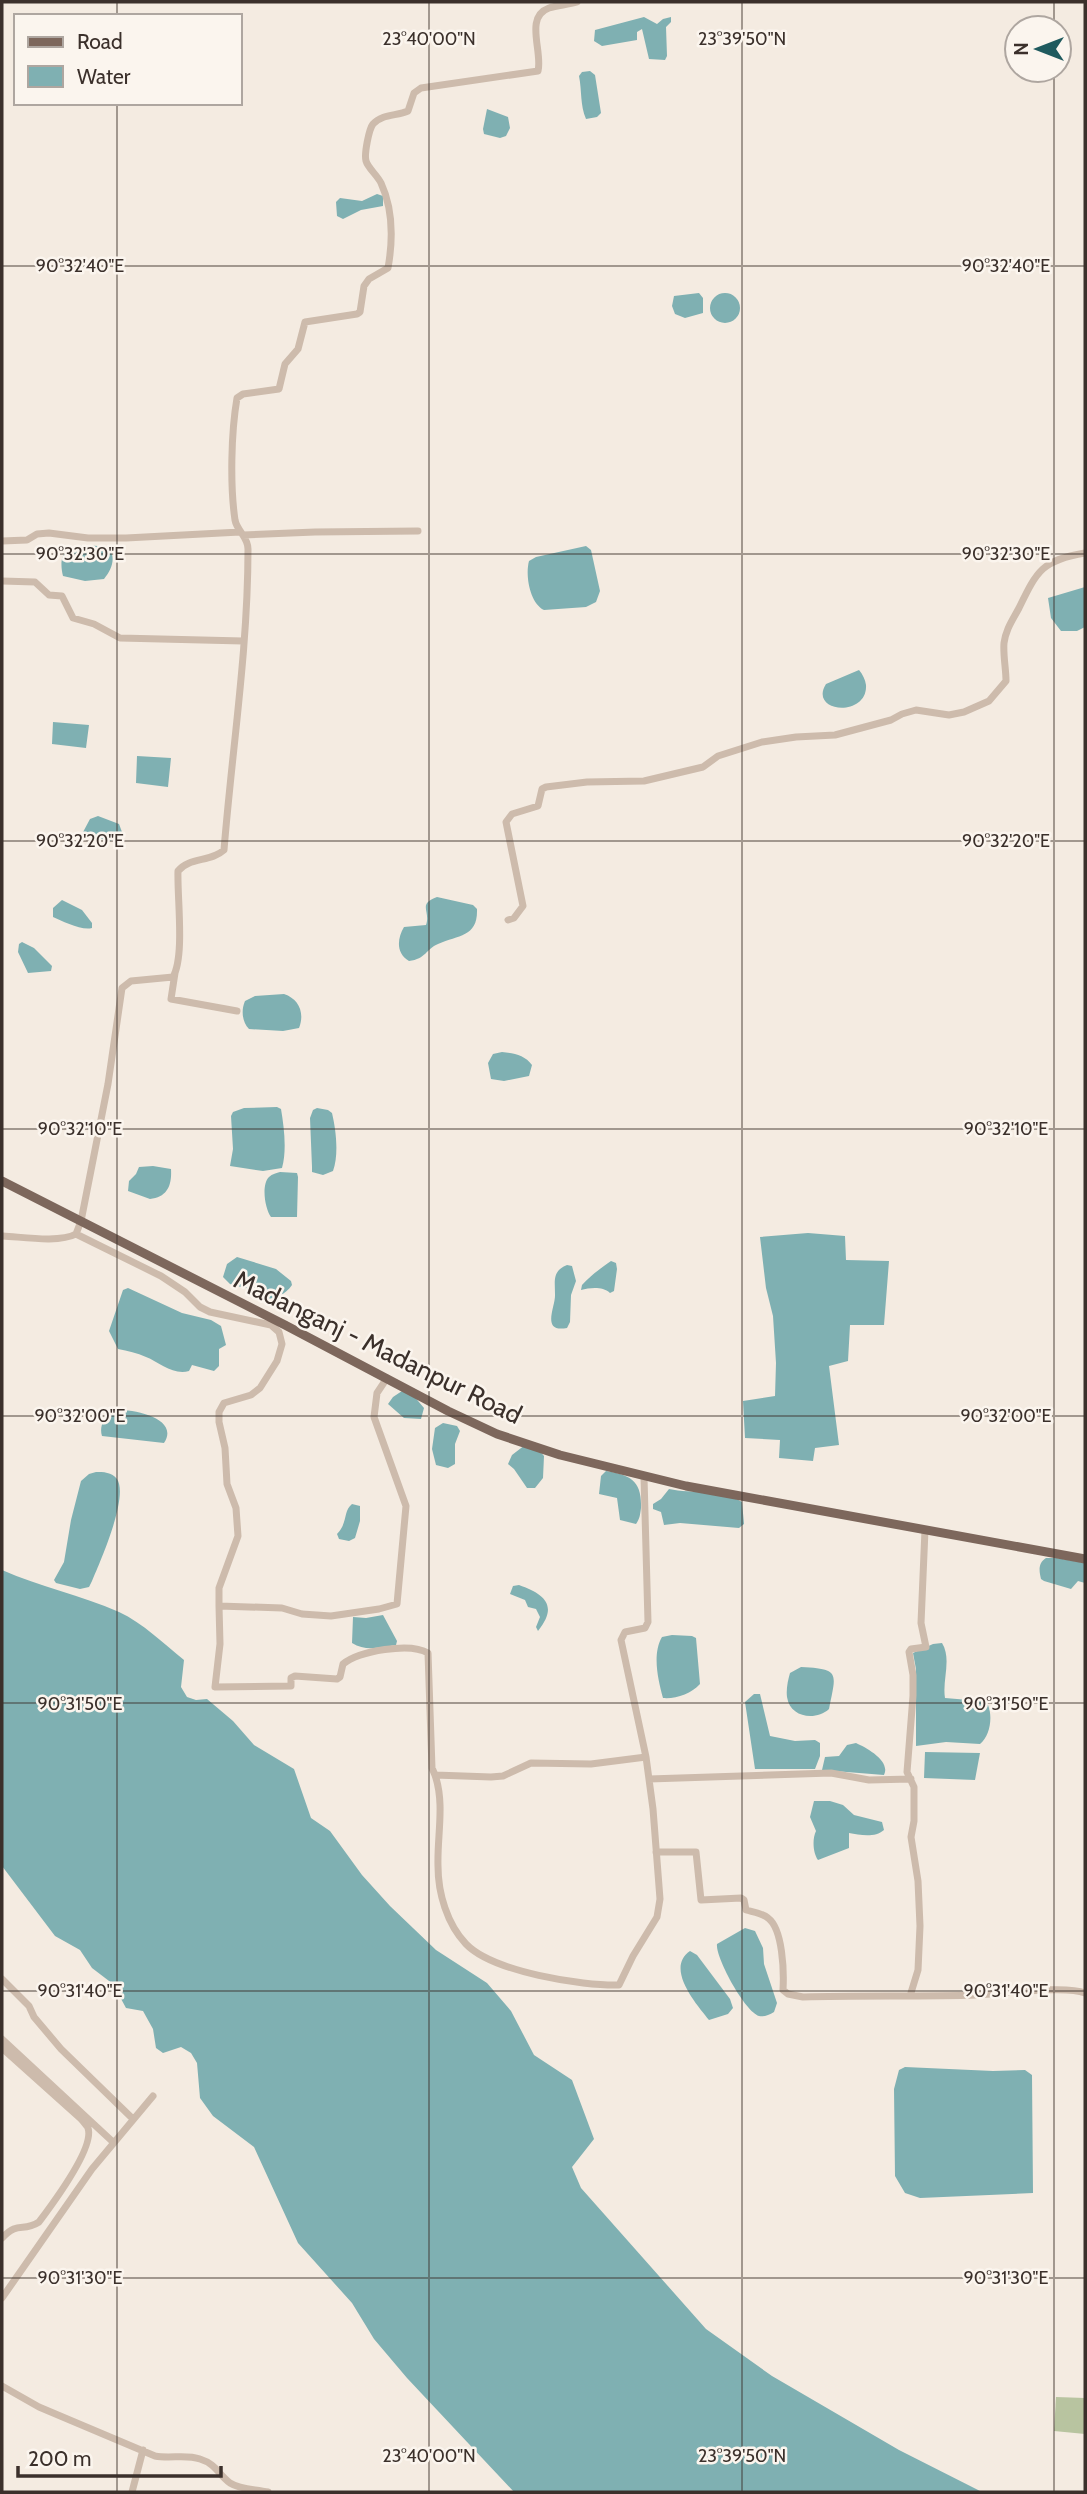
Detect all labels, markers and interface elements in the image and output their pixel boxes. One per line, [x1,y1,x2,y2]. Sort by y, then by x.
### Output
legend [14,14,242,105]
north arrow [1003,14,1073,84]
text: 23°40'00"N [382,28,476,50]
text: 23°39'50"N [698,28,786,50]
text: Road [77,29,123,54]
text: N [1010,42,1033,56]
text: Water [77,64,131,89]
text: 90°32'40"E [36,255,124,277]
text: 90°32'40"E [962,255,1050,277]
text: 90°32'30"E [36,543,124,565]
text: 90°32'30"E [962,543,1050,565]
text: 90°32'20"E [36,830,124,852]
text: 90°32'20"E [962,830,1050,852]
text: 90°32'10"E [38,1118,122,1140]
text: 90°32'10"E [964,1118,1048,1140]
street label: Madanganj - Madanpur Road [229,1263,527,1431]
text: 90°32'00"E [34,1405,126,1427]
text: 90°32'00"E [960,1405,1052,1427]
text: 90°31'50"E [38,1693,122,1715]
text: 90°31'50"E [964,1693,1048,1715]
text: 90°31'40"E [37,1980,123,2002]
text: 90°31'40"E [963,1980,1049,2002]
text: 90°31'30"E [38,2267,122,2289]
text: 90°31'30"E [964,2267,1048,2289]
scale bar [18,2434,220,2478]
text: 23°40'00"N [382,2445,476,2467]
text: 23°39'50"N [698,2445,786,2467]
text: 200 m [28,2446,91,2471]

